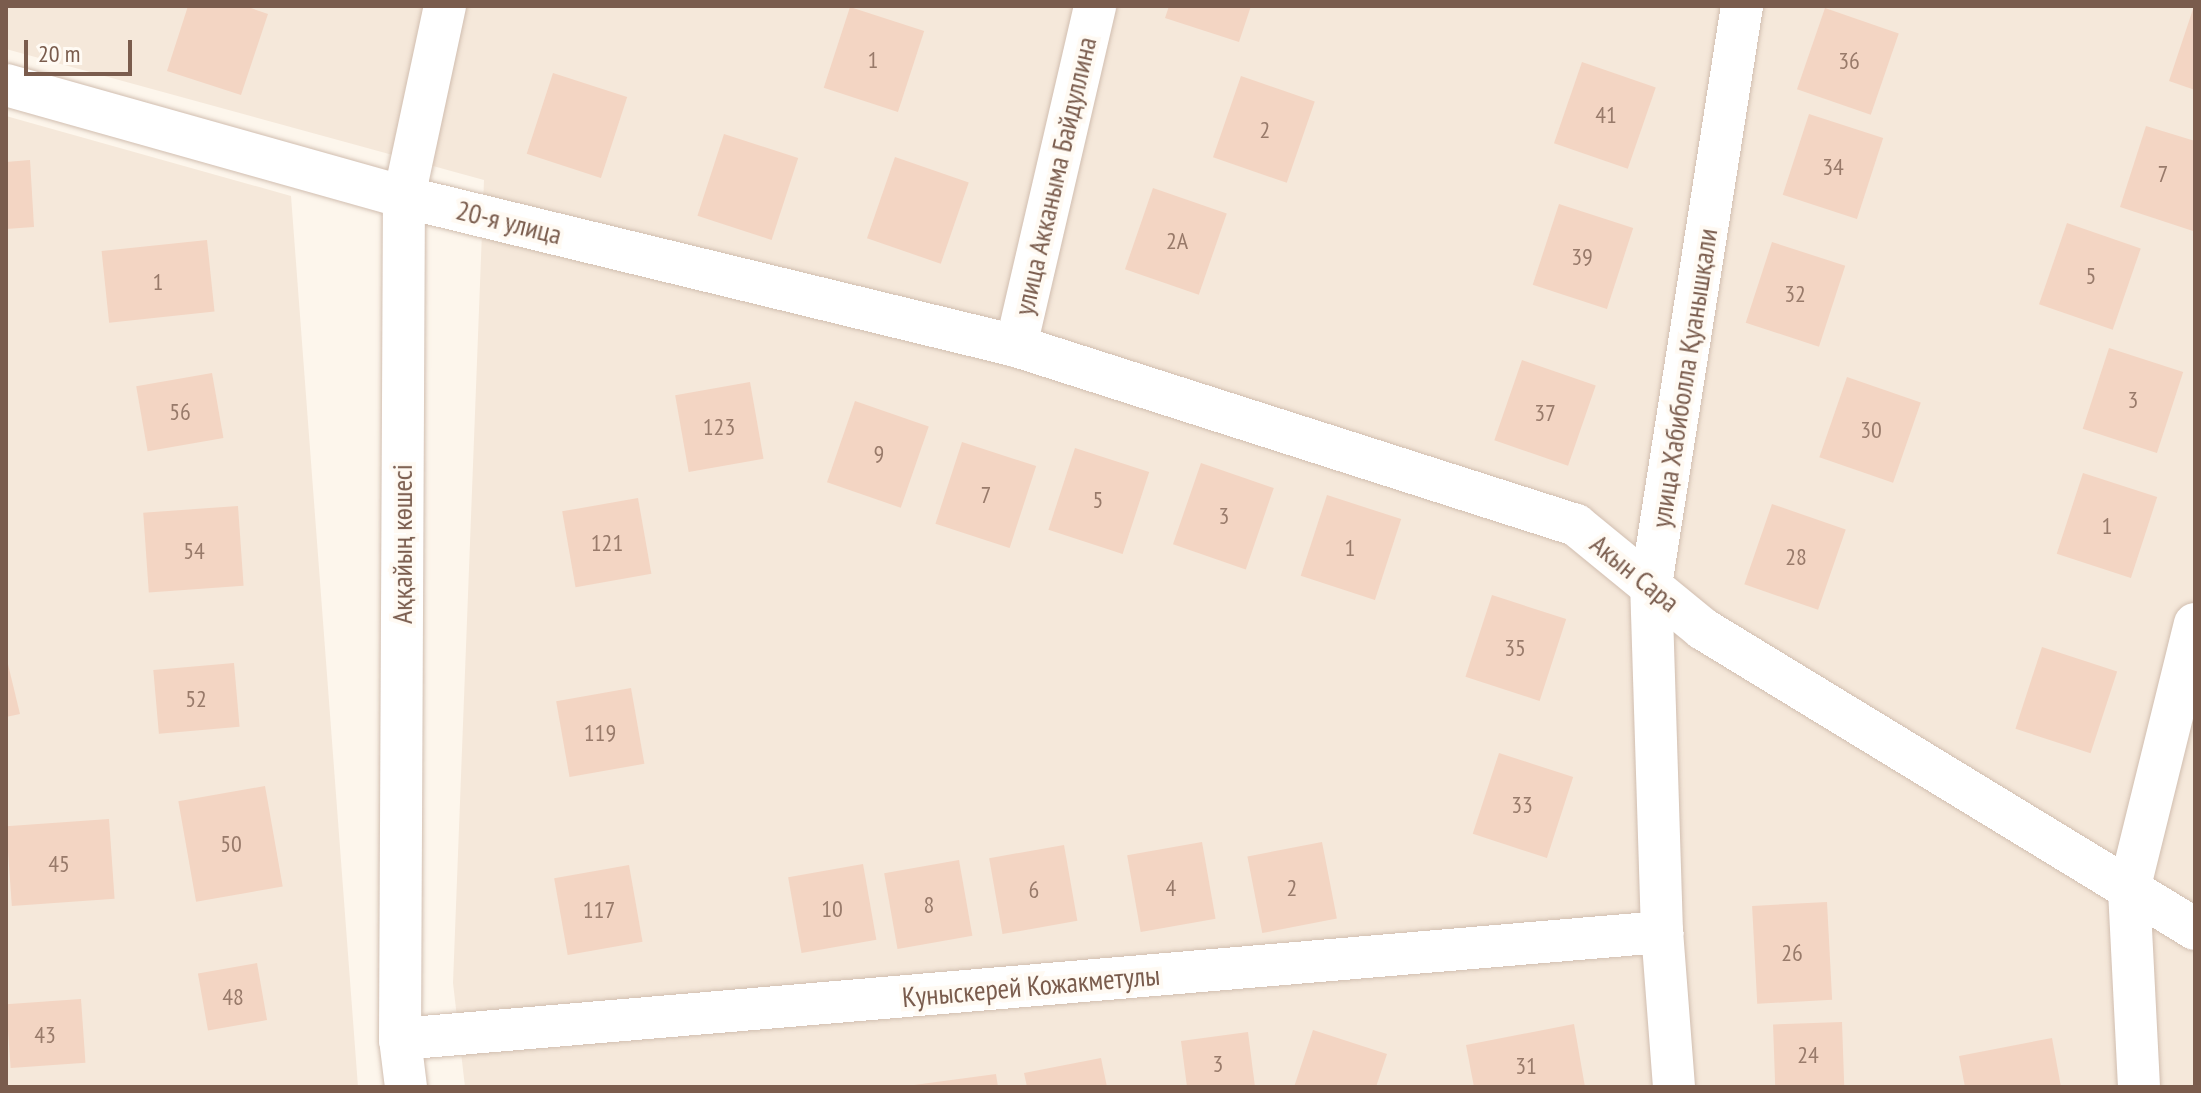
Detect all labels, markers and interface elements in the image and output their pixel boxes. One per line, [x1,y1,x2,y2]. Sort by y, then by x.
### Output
scale bar [28,24,136,74]
street label: улица Акканыма Байдуллина [1007,33,1103,319]
text: 20 m [38,38,80,69]
house number: 1 [868,46,878,74]
house number: 36 [1838,47,1860,75]
house number: 41 [1595,101,1617,129]
house number: 2 [1260,116,1270,144]
house number: 34 [1822,153,1844,181]
house number: 7 [2158,160,2168,188]
street label: 20-я улица [453,193,565,251]
street label: улица Хабиболла Қуанышқали [1644,226,1724,530]
house number: 2А [1166,227,1188,255]
house number: 39 [1571,243,1593,271]
house number: 5 [2086,262,2096,290]
house number: 1 [153,268,163,296]
house number: 32 [1784,280,1806,308]
house number: 3 [2128,386,2138,414]
house number: 56 [169,398,191,426]
house number: 37 [1534,399,1556,427]
house number: 123 [703,413,735,441]
house number: 30 [1860,416,1882,444]
house number: 9 [874,440,884,468]
street label: Аққайың көшесі [385,464,419,624]
house number: 7 [981,481,991,509]
house number: 5 [1093,486,1103,514]
house number: 3 [1219,502,1229,530]
house number: 1 [2102,512,2112,540]
street label: Акын Сара [1584,527,1686,619]
house number: 121 [591,529,623,557]
house number: 1 [1345,534,1355,562]
house number: 54 [183,537,205,565]
house number: 28 [1785,543,1807,571]
house number: 35 [1504,634,1526,662]
house number: 52 [185,685,207,713]
house number: 119 [584,719,616,747]
house number: 33 [1511,791,1533,819]
house number: 50 [220,830,242,858]
house number: 45 [48,850,70,878]
house number: 4 [1166,874,1176,902]
house number: 2 [1287,874,1297,902]
house number: 6 [1029,876,1039,904]
house number: 8 [924,891,934,919]
house number: 10 [821,895,843,923]
house number: 117 [583,896,615,924]
house number: 26 [1781,939,1803,967]
street label: Куныскерей Кожакметулы [901,958,1161,1014]
house number: 48 [222,983,244,1011]
house number: 43 [34,1021,56,1049]
house number: 24 [1797,1041,1819,1069]
house number: 3 [1213,1050,1223,1078]
house number: 31 [1515,1052,1537,1080]

